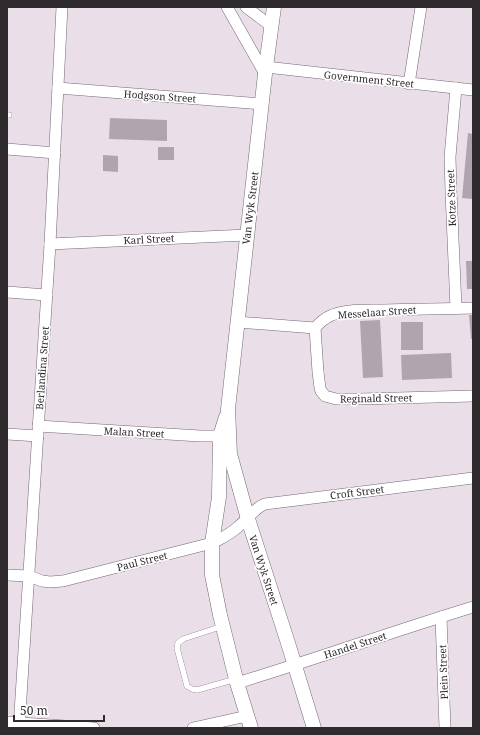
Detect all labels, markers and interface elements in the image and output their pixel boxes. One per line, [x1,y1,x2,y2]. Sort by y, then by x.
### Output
street label: Government Street [323,67,415,91]
street label: Hodgson Street [123,86,197,106]
street label: Kotze Street [443,169,459,227]
street label: Van Wyk Street [239,170,261,245]
street label: Karl Street [123,231,175,247]
street label: Messelaar Street [337,302,417,322]
street label: Berlandina Street [32,325,52,410]
street label: Reginald Street [340,390,413,406]
street label: Malan Street [103,423,165,441]
street label: Croft Street [329,482,385,502]
street label: Van Wyk Street [246,533,282,607]
street label: Paul Street [115,548,169,574]
street label: Handel Street [322,628,389,662]
street label: Plein Street [435,644,451,700]
scale bar [14,697,104,723]
text: 50 m [20,702,48,719]

